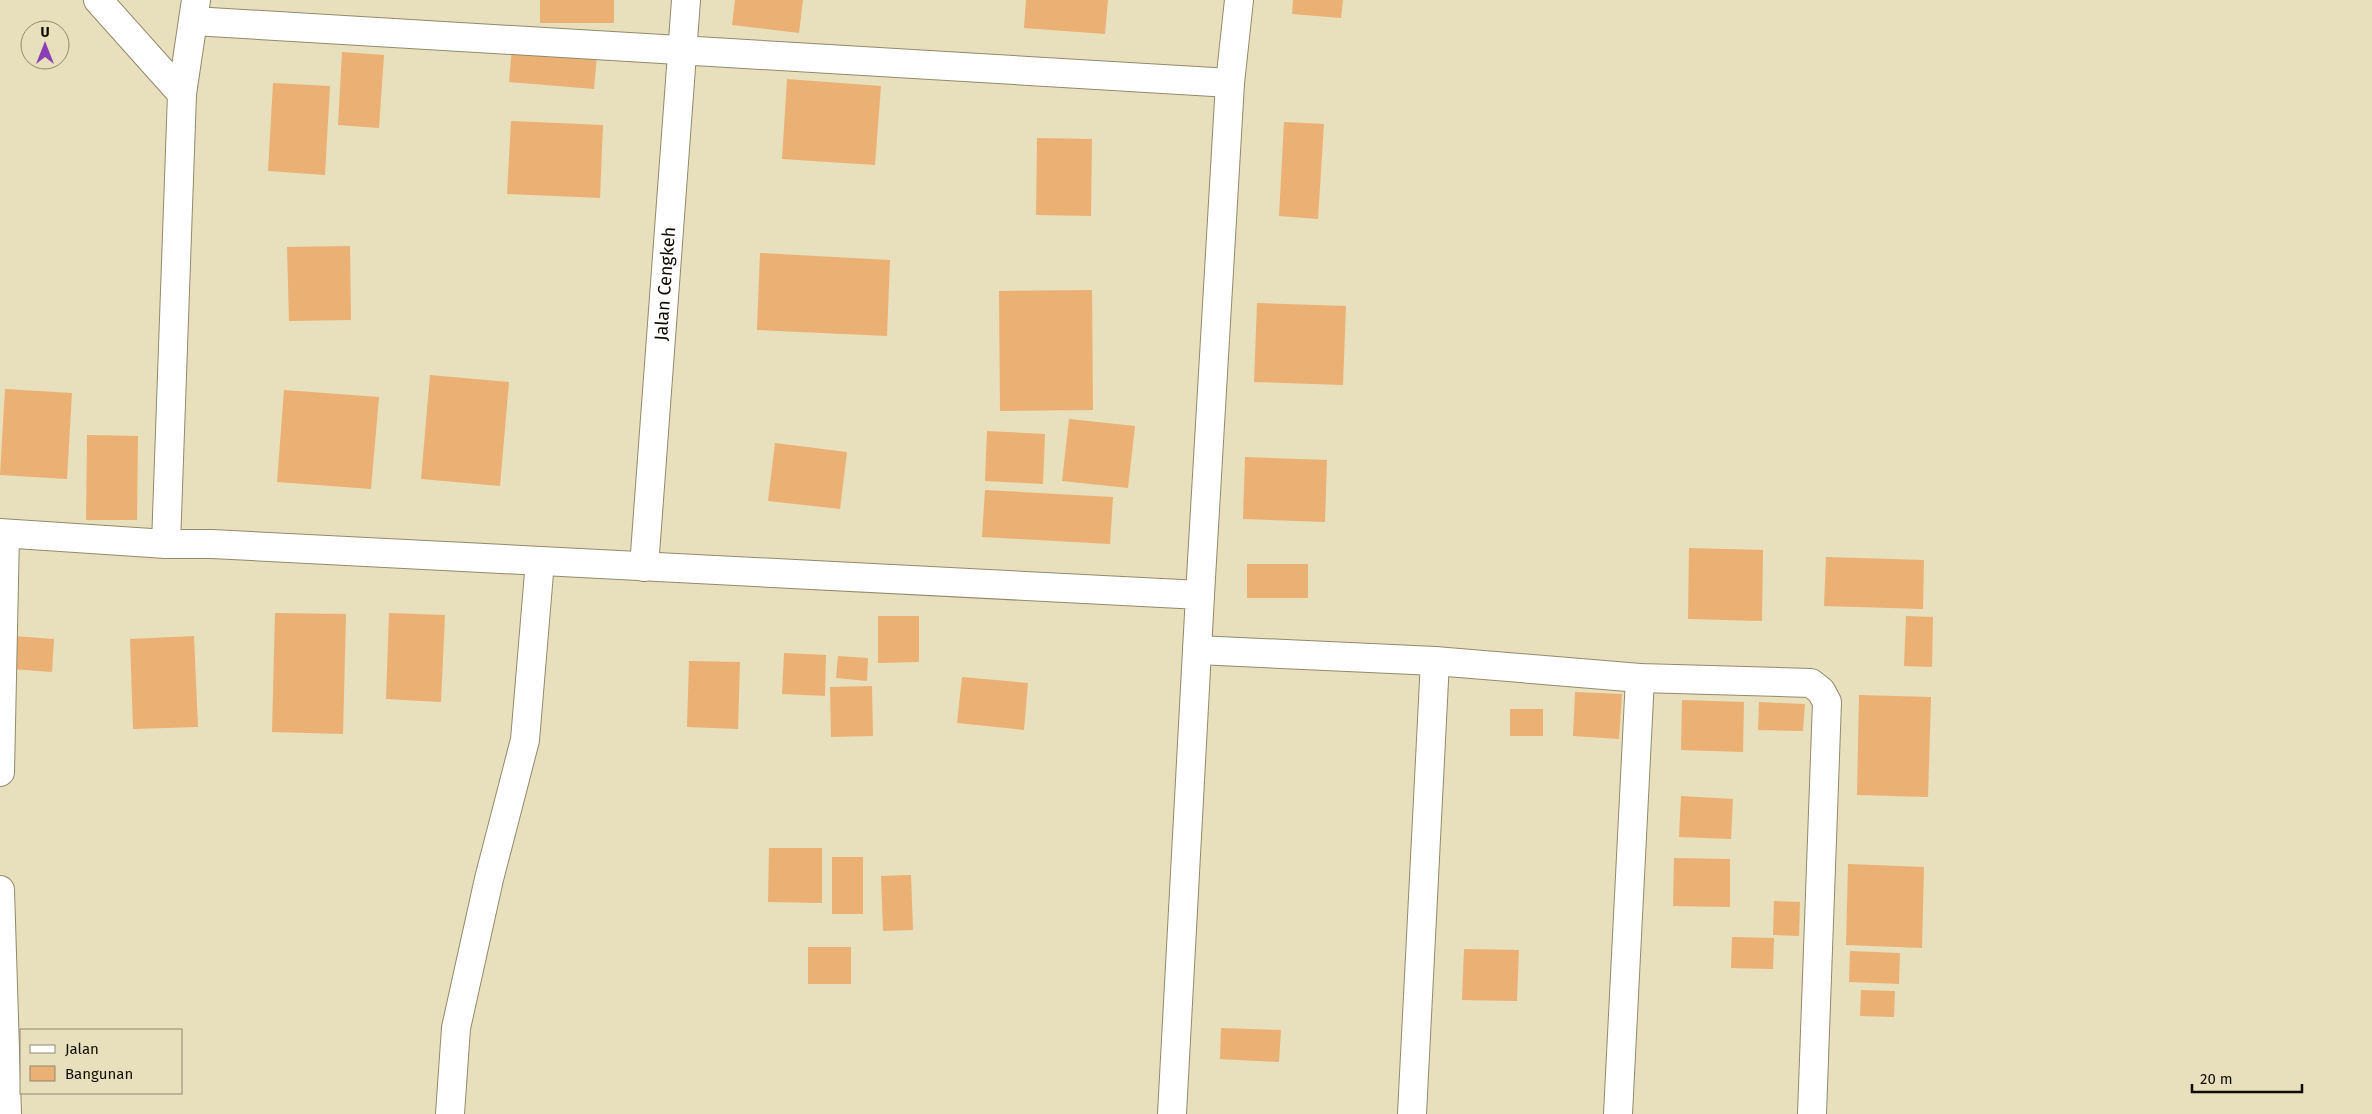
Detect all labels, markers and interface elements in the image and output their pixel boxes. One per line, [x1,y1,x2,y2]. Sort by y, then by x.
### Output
north arrow [20,20,70,70]
text: U [40,24,50,41]
street label: Jalan Cengkeh [650,226,680,342]
legend [20,1029,182,1094]
text: Jalan [65,1040,99,1058]
scale bar [2192,1062,2302,1094]
text: Bangunan [65,1065,133,1083]
text: 20 m [2200,1070,2233,1088]

